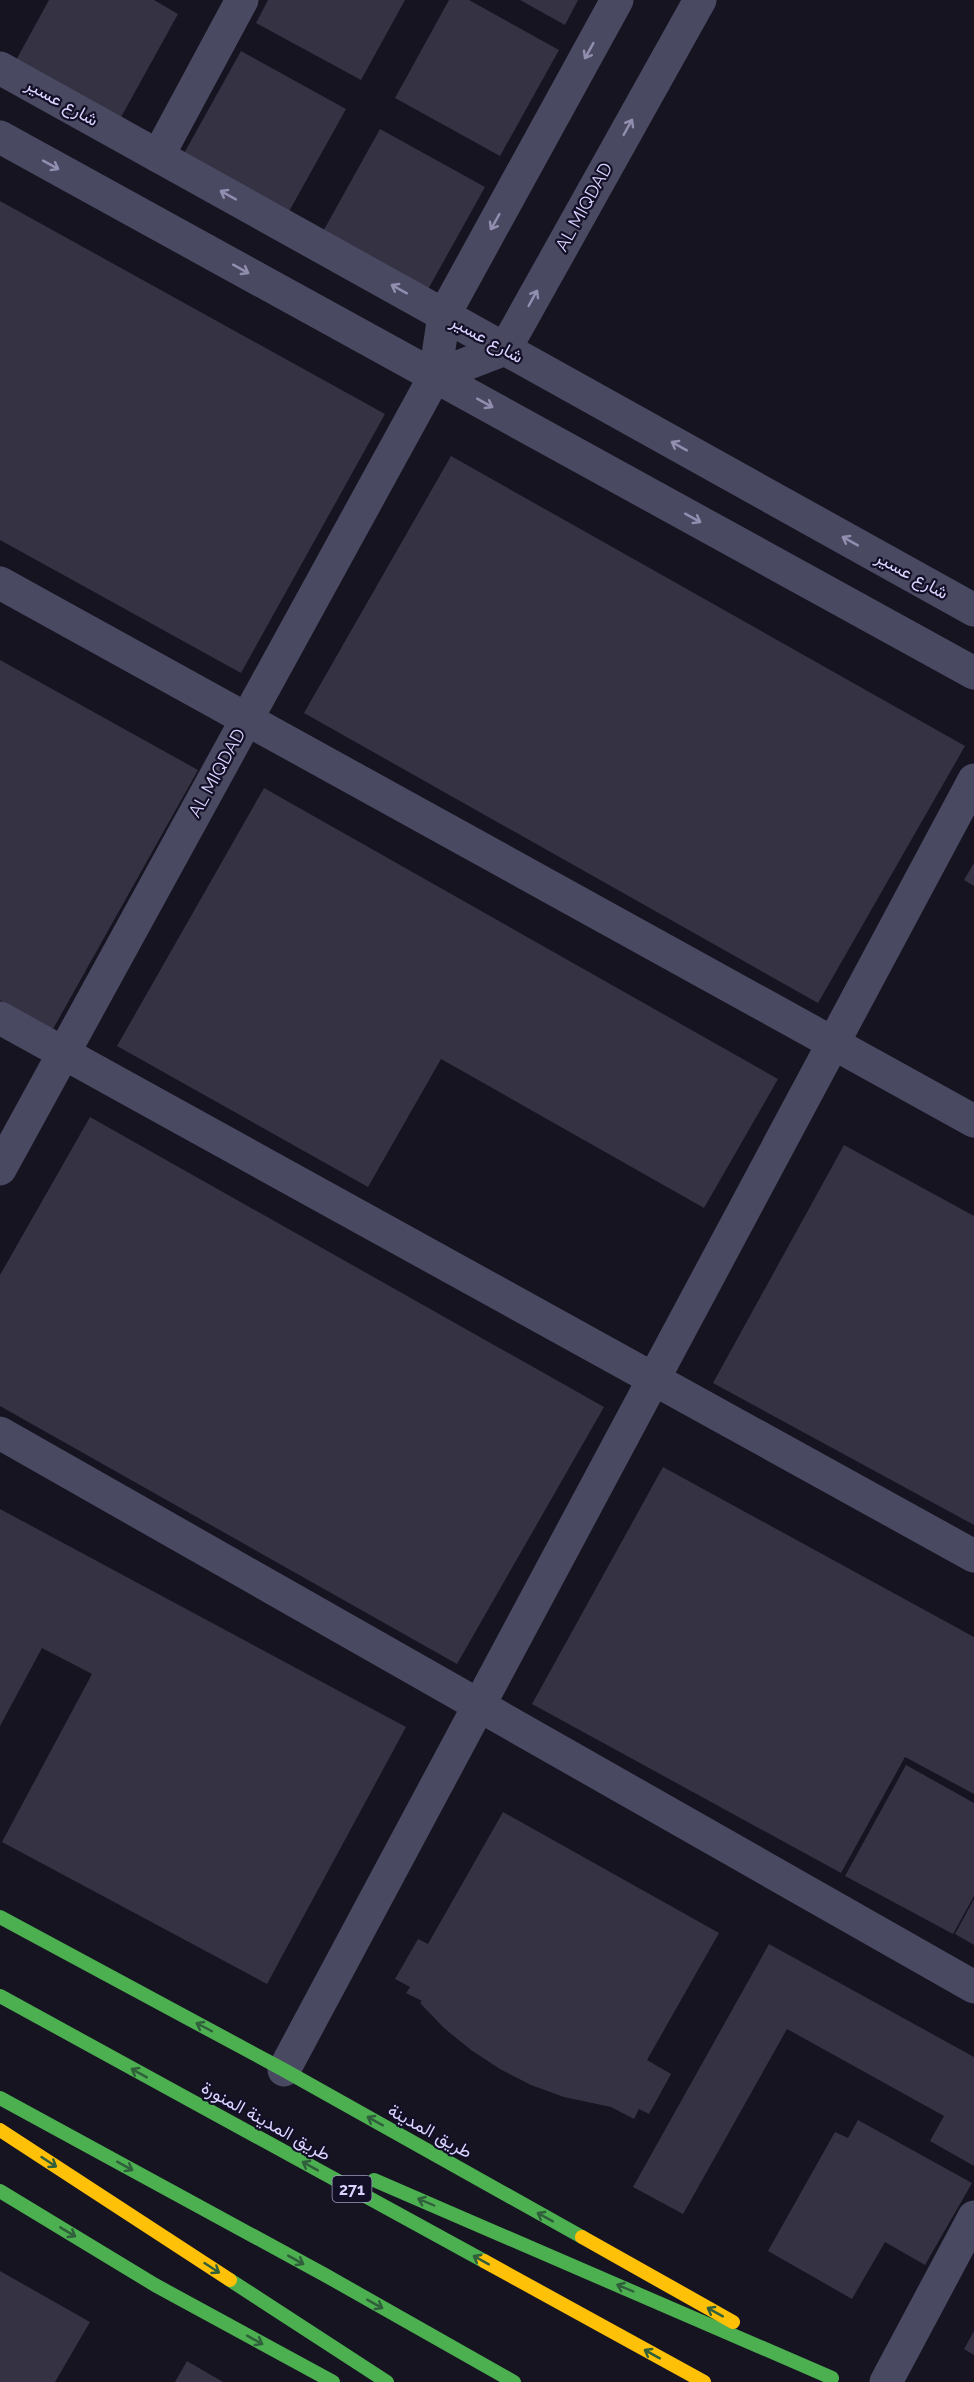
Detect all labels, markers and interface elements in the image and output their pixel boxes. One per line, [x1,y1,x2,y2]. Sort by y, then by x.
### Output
one-way arrow [583,42,595,59]
street label: شارع عسير [21,73,102,132]
one-way arrow [623,119,635,136]
one-way arrow [42,159,59,171]
street label: AL MIQDAD [551,159,617,255]
one-way arrow [220,189,238,200]
one-way arrow [489,213,501,230]
one-way arrow [231,264,249,275]
one-way arrow [391,283,408,295]
one-way arrow [528,289,539,307]
street label: شارع عسير [446,310,527,369]
one-way arrow [476,397,493,409]
one-way arrow [671,440,688,452]
one-way arrow [683,513,701,524]
one-way arrow [841,535,859,546]
street label: شارع عسير [871,546,952,605]
street label: AL MIQDAD [184,725,250,821]
one-way arrow [196,2021,214,2032]
one-way arrow [131,2067,149,2078]
street label: طريق المدينة المنورة [197,2076,335,2166]
street label: طريق المدينة [384,2099,476,2163]
one-way arrow [367,2115,384,2127]
one-way arrow [40,2156,57,2168]
one-way arrow [116,2160,133,2172]
one-way arrow [302,2160,320,2171]
road number: 271 [332,2176,372,2202]
one-way arrow [418,2196,436,2207]
one-way arrow [537,2210,554,2222]
one-way arrow [59,2227,76,2239]
one-way arrow [473,2254,491,2265]
one-way arrow [287,2255,305,2266]
one-way arrow [203,2262,220,2274]
one-way arrow [616,2282,634,2293]
one-way arrow [366,2299,384,2310]
one-way arrow [707,2306,724,2318]
one-way arrow [246,2335,264,2346]
one-way arrow [644,2348,662,2359]

